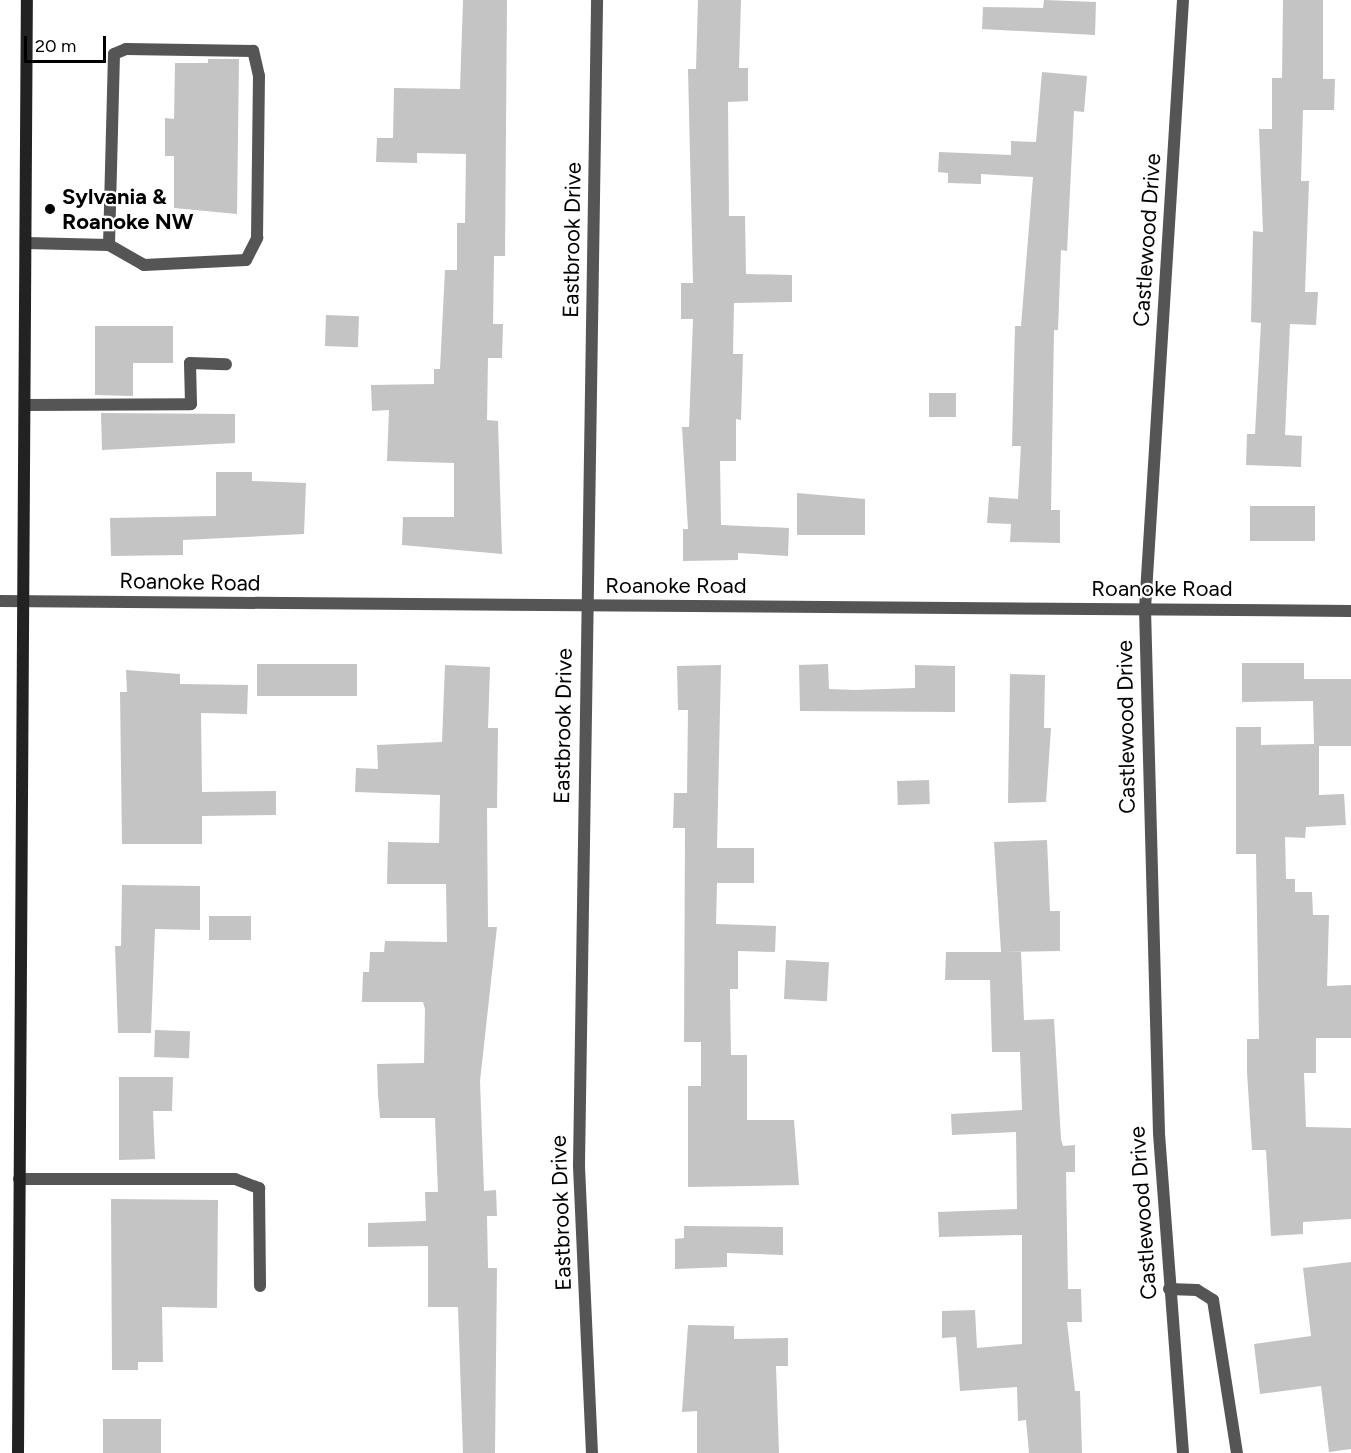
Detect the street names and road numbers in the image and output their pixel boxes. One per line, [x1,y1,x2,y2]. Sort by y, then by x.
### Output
street label: Castlewood Drive [1128,152,1166,328]
street label: Eastbrook Drive [557,162,587,318]
street label: Roanoke Road [119,568,261,596]
street label: Roanoke Road [605,573,747,599]
street label: Roanoke Road [1091,576,1233,602]
street label: Castlewood Drive [1111,640,1141,814]
street label: Eastbrook Drive [548,648,578,804]
street label: Castlewood Drive [1124,1125,1162,1301]
street label: Eastbrook Drive [545,1135,577,1291]

